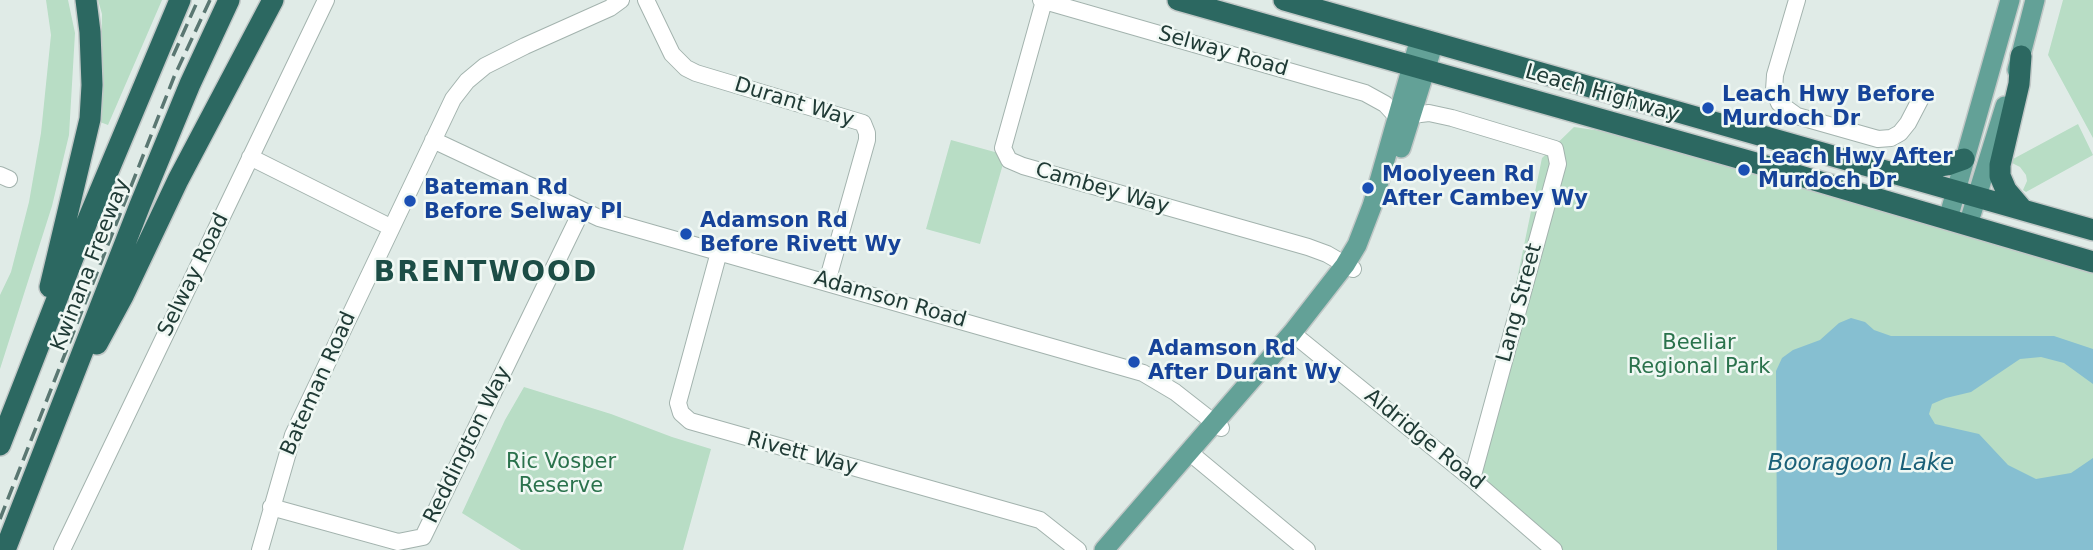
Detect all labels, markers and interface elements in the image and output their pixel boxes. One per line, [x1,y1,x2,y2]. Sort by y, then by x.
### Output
street label: Selway Road [1155,21,1291,83]
street label: Leach Highway [1522,60,1682,128]
street label: Durant Way [731,73,857,133]
place label: Leach Hwy Before Murdoch Dr [1722,83,1935,133]
marker: Leach Hwy Before Murdoch Dr [1700,100,1716,116]
place label: Leach Hwy After Murdoch Dr [1758,145,1953,195]
street label: Cambey Way [1032,158,1172,220]
marker: Leach Hwy After Murdoch Dr [1736,162,1752,178]
place label: Moolyeen Rd After Cambey Wy [1382,163,1588,213]
street label: Kwinana Freeway [46,175,136,355]
place label: Bateman Rd Before Selway Pl [424,176,623,226]
marker: Moolyeen Rd After Cambey Wy [1360,180,1376,196]
marker: Bateman Rd Before Selway Pl [402,193,418,209]
street label: Selway Road [153,209,235,341]
place label: Adamson Rd Before Rivett Wy [700,209,901,259]
marker: Adamson Rd Before Rivett Wy [678,226,694,242]
street label: Lang Street [1492,241,1548,365]
district label: BRENTWOOD [375,257,597,291]
street label: Adamson Road [811,266,969,334]
street label: Bateman Road [276,308,362,460]
park label: Beeliar Regional Park [1628,331,1770,381]
place label: Adamson Rd After Durant Wy [1148,337,1341,387]
marker: Adamson Rd After Durant Wy [1126,354,1142,370]
street label: Reddington Way [419,362,517,528]
street label: Aldridge Road [1359,384,1489,496]
street label: Rivett Way [744,427,860,481]
park label: Ric Vosper Reserve [506,450,616,500]
water label: Booragoon Lake [1768,450,1954,478]

